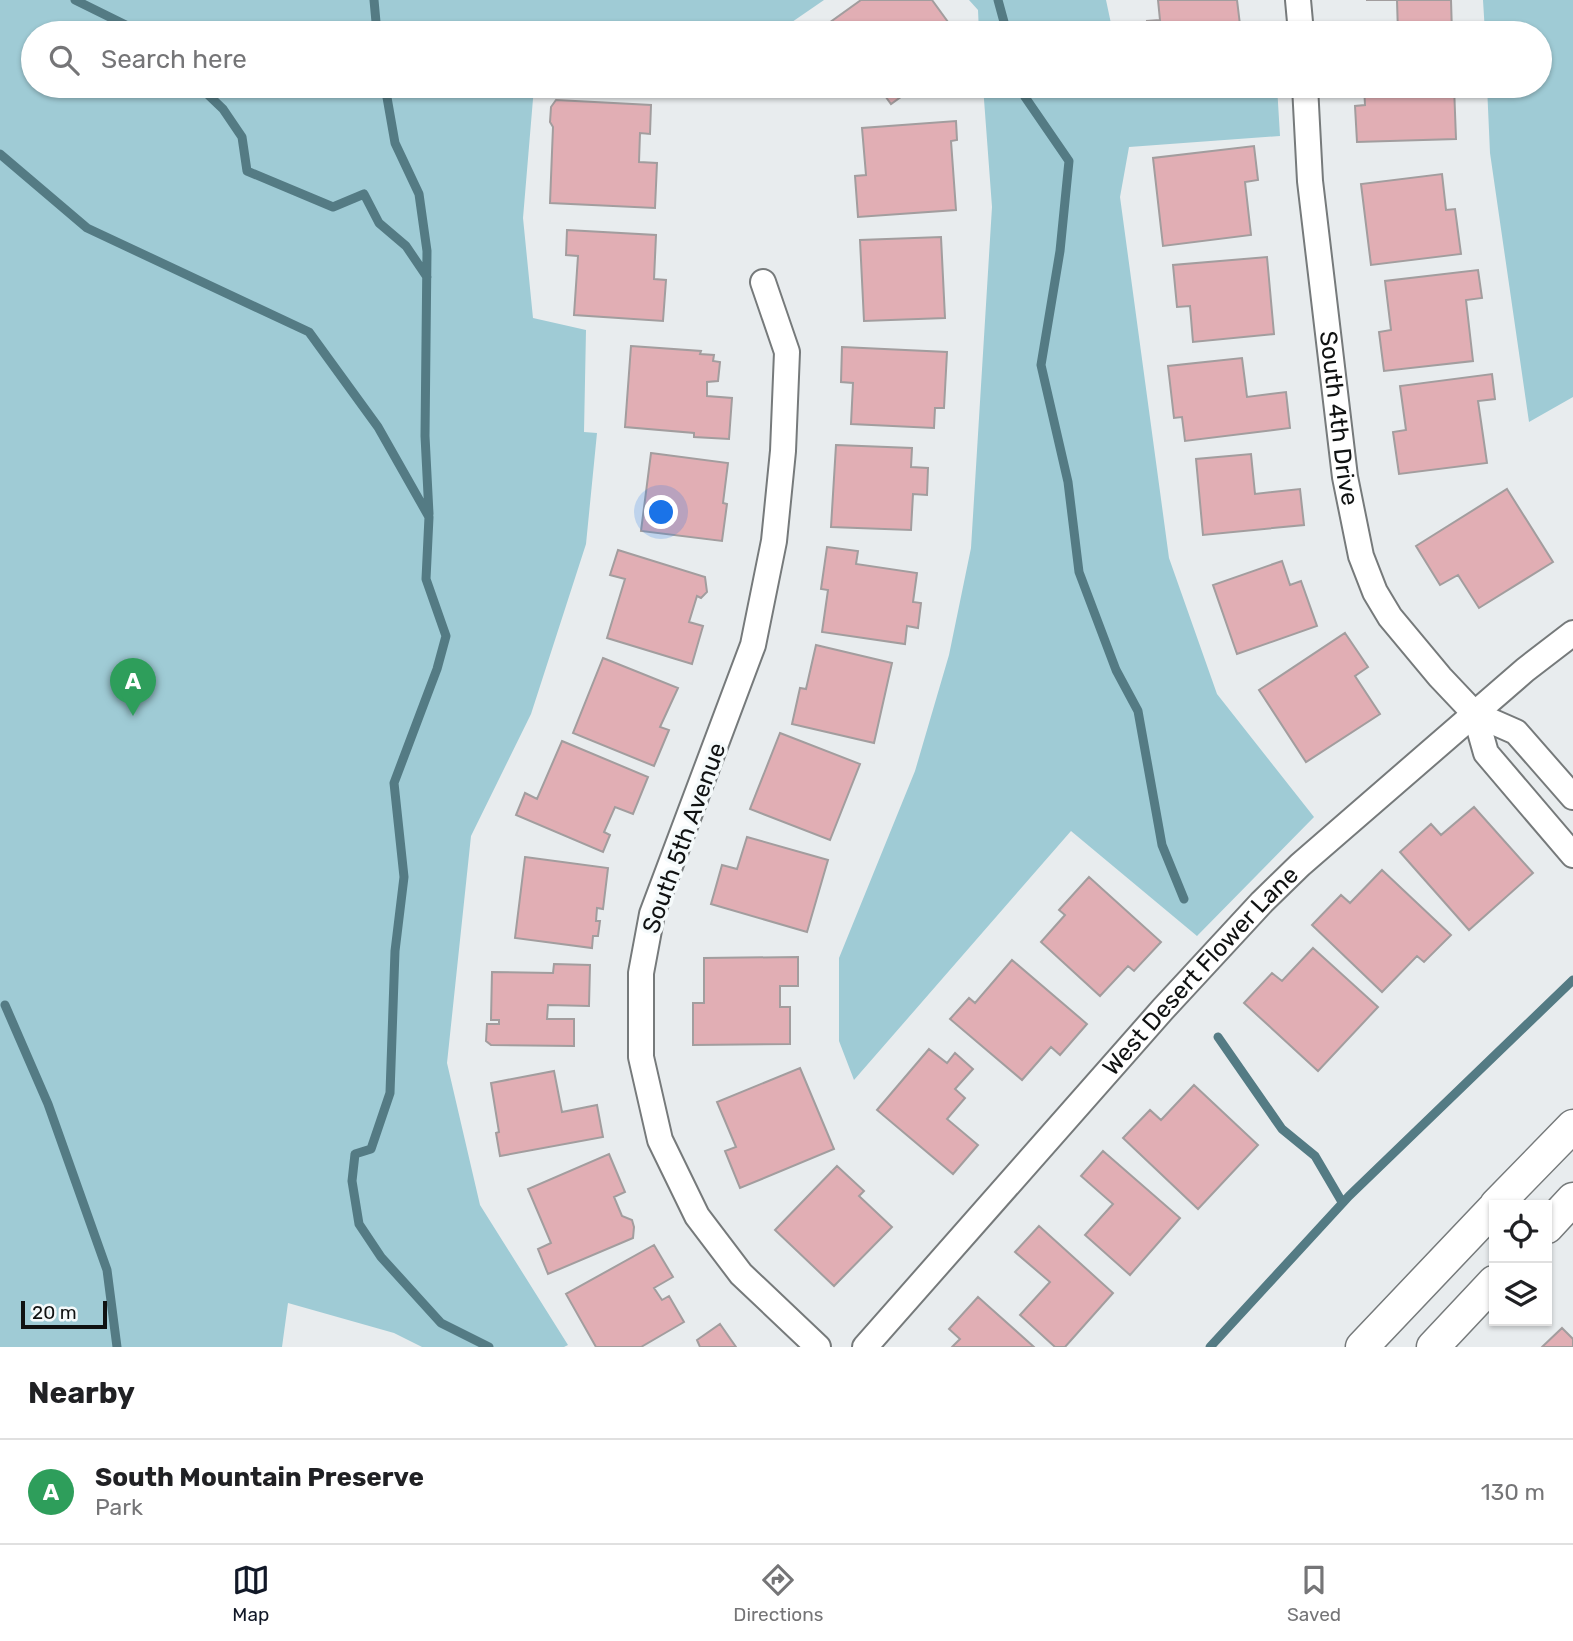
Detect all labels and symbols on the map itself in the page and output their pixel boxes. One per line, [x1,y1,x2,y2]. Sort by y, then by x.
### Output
street label: South 4th Drive [1314,329,1364,508]
your location [644,495,678,529]
pin: A [110,658,156,716]
street label: South 5th Avenue [637,739,731,937]
street label: West Desert Flower Lane [1097,861,1304,1081]
scale bar [21,1298,107,1330]

